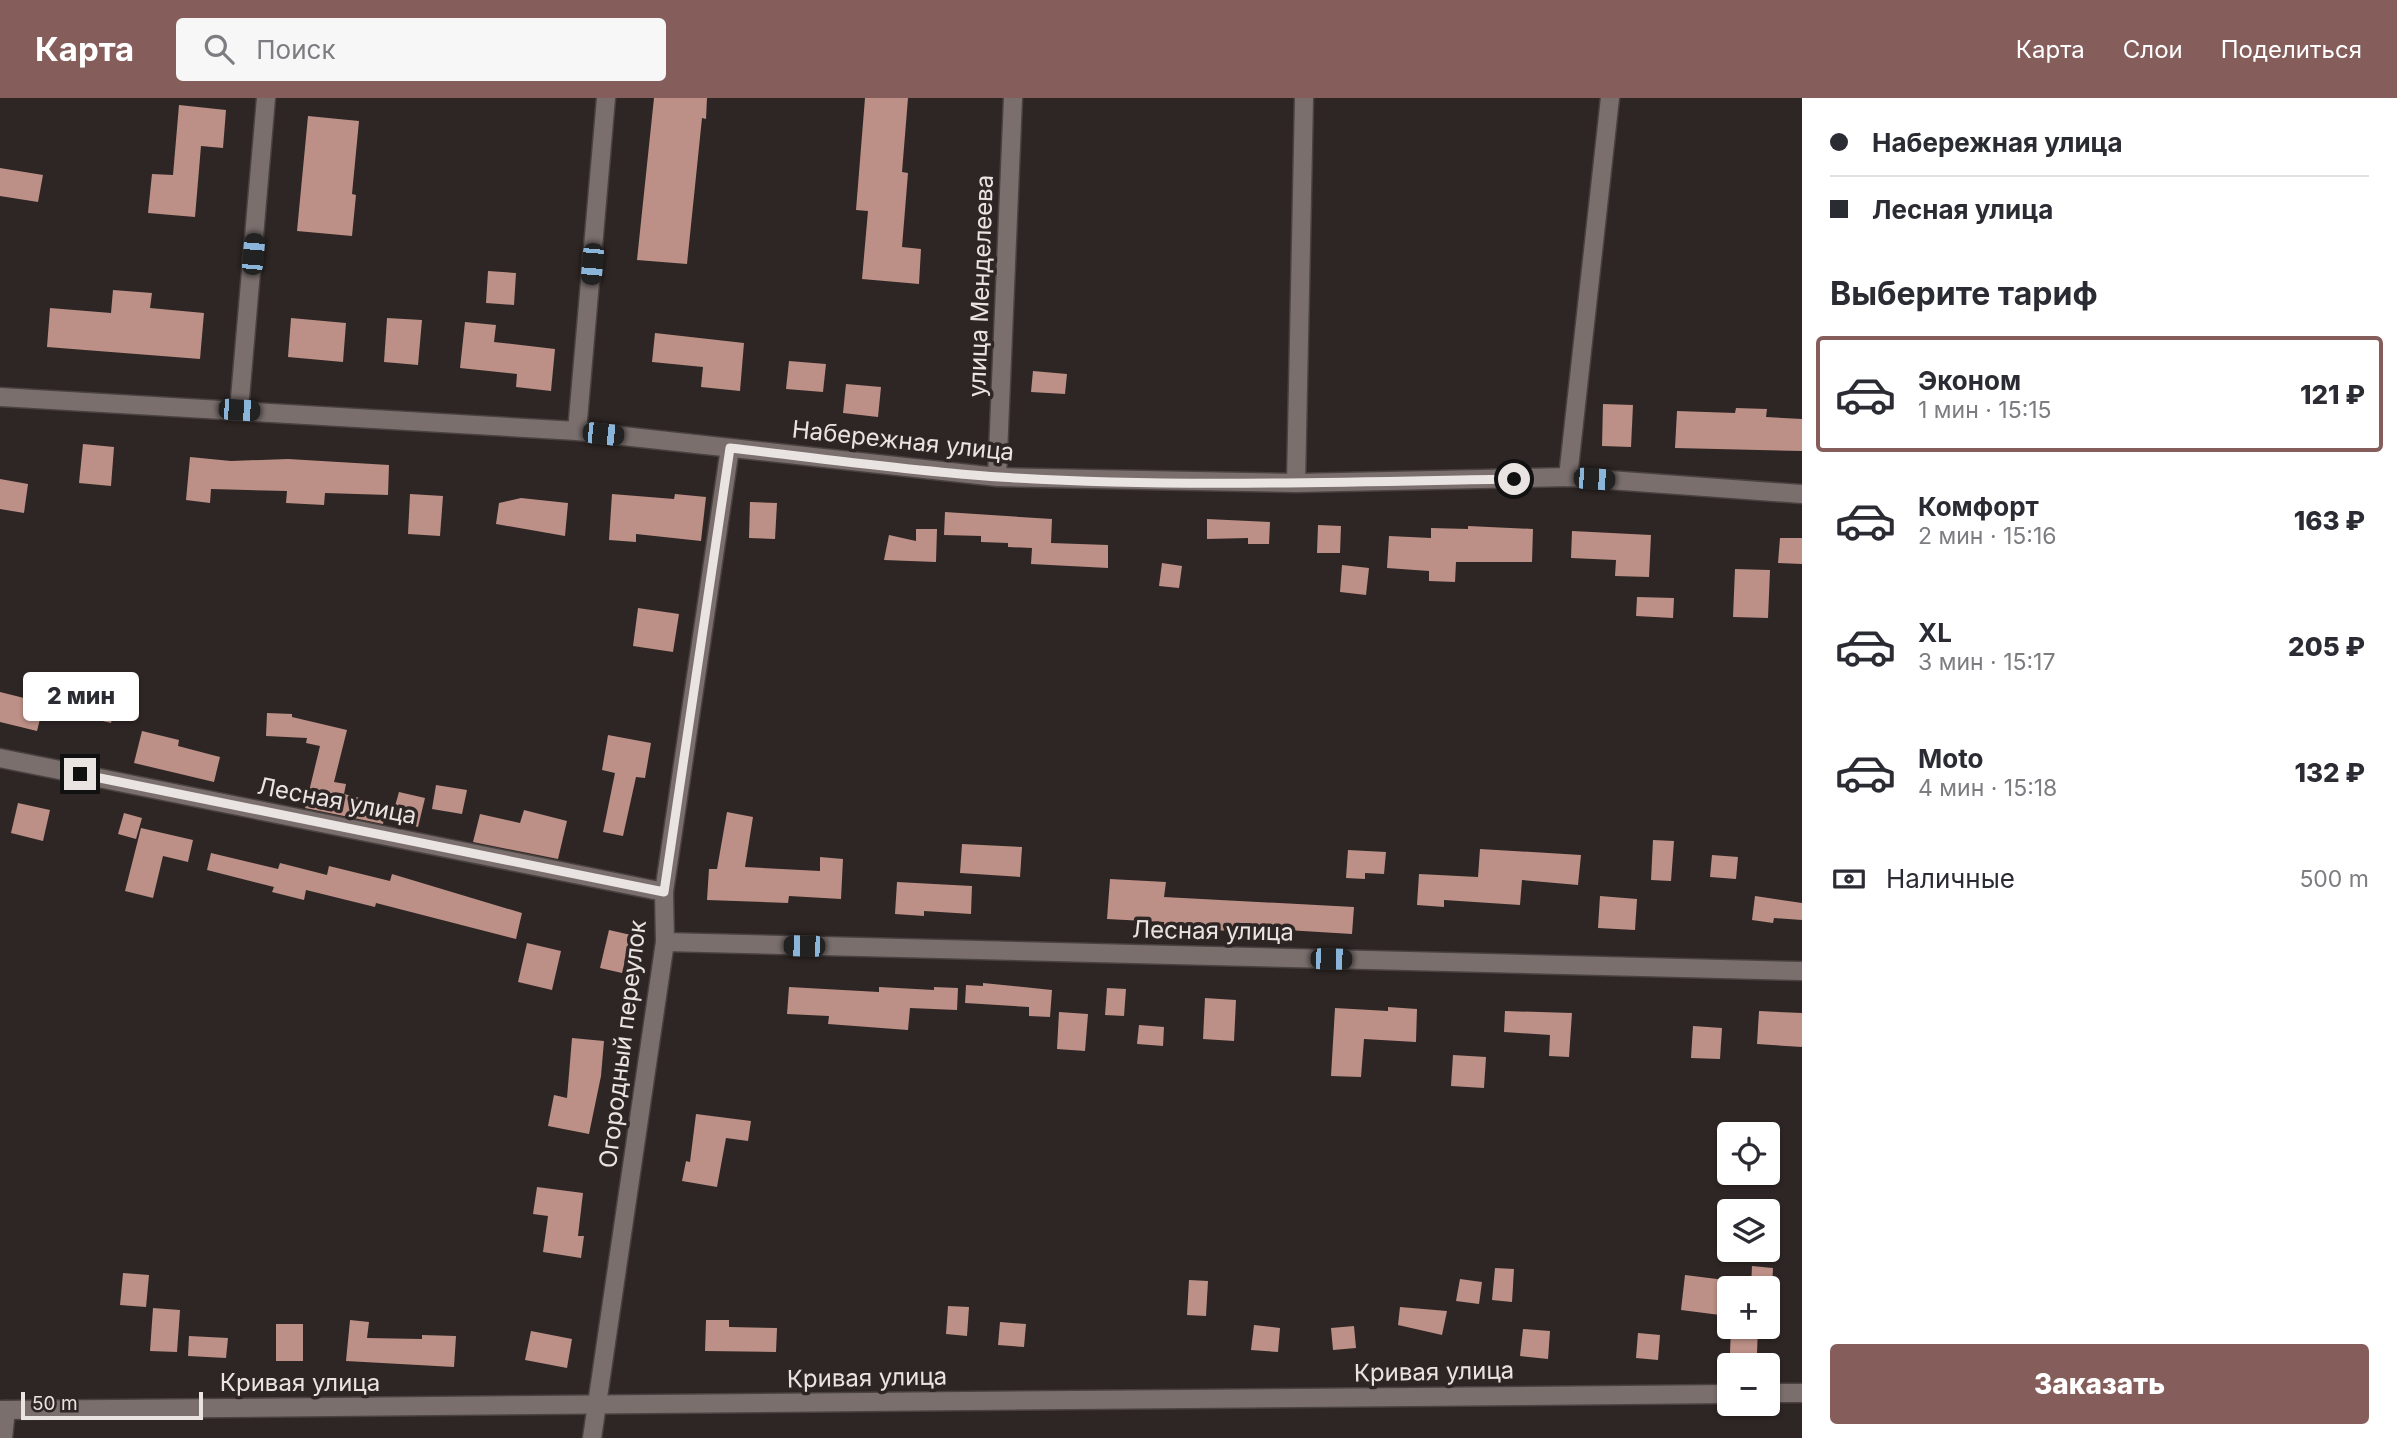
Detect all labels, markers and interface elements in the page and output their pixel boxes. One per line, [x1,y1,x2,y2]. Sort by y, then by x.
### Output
search box [176,18,666,81]
text: Карта [35,29,134,69]
icon: search [200,30,238,68]
text: Поиск [256,34,335,65]
text: Карта [2016,35,2085,64]
text: Слои [2123,35,2183,64]
text: Поделиться [2221,35,2362,64]
text: Набережная улица [1872,127,2123,158]
street label: улица Менделеева [962,174,999,398]
text: Лесная улица [1872,194,2053,225]
car [241,232,266,276]
car [580,242,605,286]
text: Выберите тариф [1830,274,2098,313]
icon: car [1834,363,1897,426]
text: Эконом [1918,365,2021,396]
text: 121 ₽ [2300,379,2365,410]
text: 1 мин · 15:15 [1918,396,2052,424]
car [218,398,261,422]
street label: Набережная улица [791,414,1015,467]
car [582,421,625,447]
route start [1498,463,1530,495]
car [1573,467,1616,491]
icon: car [1834,489,1897,552]
text: Комфорт [1918,491,2039,522]
text: 163 ₽ [2294,505,2365,536]
text: 2 мин · 15:16 [1918,522,2057,550]
icon: car [1834,615,1897,678]
text: XL [1918,617,1952,648]
text: 205 ₽ [2288,631,2365,662]
text: 3 мин · 15:17 [1918,648,2055,676]
callout: 2 мин [22,672,138,722]
text: 2 мин [47,682,115,710]
icon: car [1834,741,1897,804]
text: Moto [1918,743,1983,774]
text: 132 ₽ [2294,757,2365,788]
route end [64,758,96,790]
street label: Лесная улица [255,771,419,830]
text: 4 мин · 15:18 [1918,774,2057,802]
icon: cash [1830,860,1868,898]
text: Наличные [1886,863,2015,894]
text: 500 m [2299,865,2369,893]
street label: Лесная улица [1132,915,1294,946]
street label: Огородный переулок [593,918,652,1170]
car [783,935,826,957]
car [1310,948,1353,970]
map controls [1717,1122,1780,1416]
button: locate [1717,1122,1780,1185]
button: layers [1717,1199,1780,1262]
button: + [1717,1276,1780,1339]
button: Заказать [1830,1344,2369,1424]
button: − [1717,1353,1780,1416]
street label: Кривая улица [1354,1356,1514,1387]
street label: Кривая улица [787,1362,947,1393]
street label: Кривая улица [220,1368,380,1397]
scale bar [21,1389,203,1421]
text: 50 m [32,1392,78,1415]

